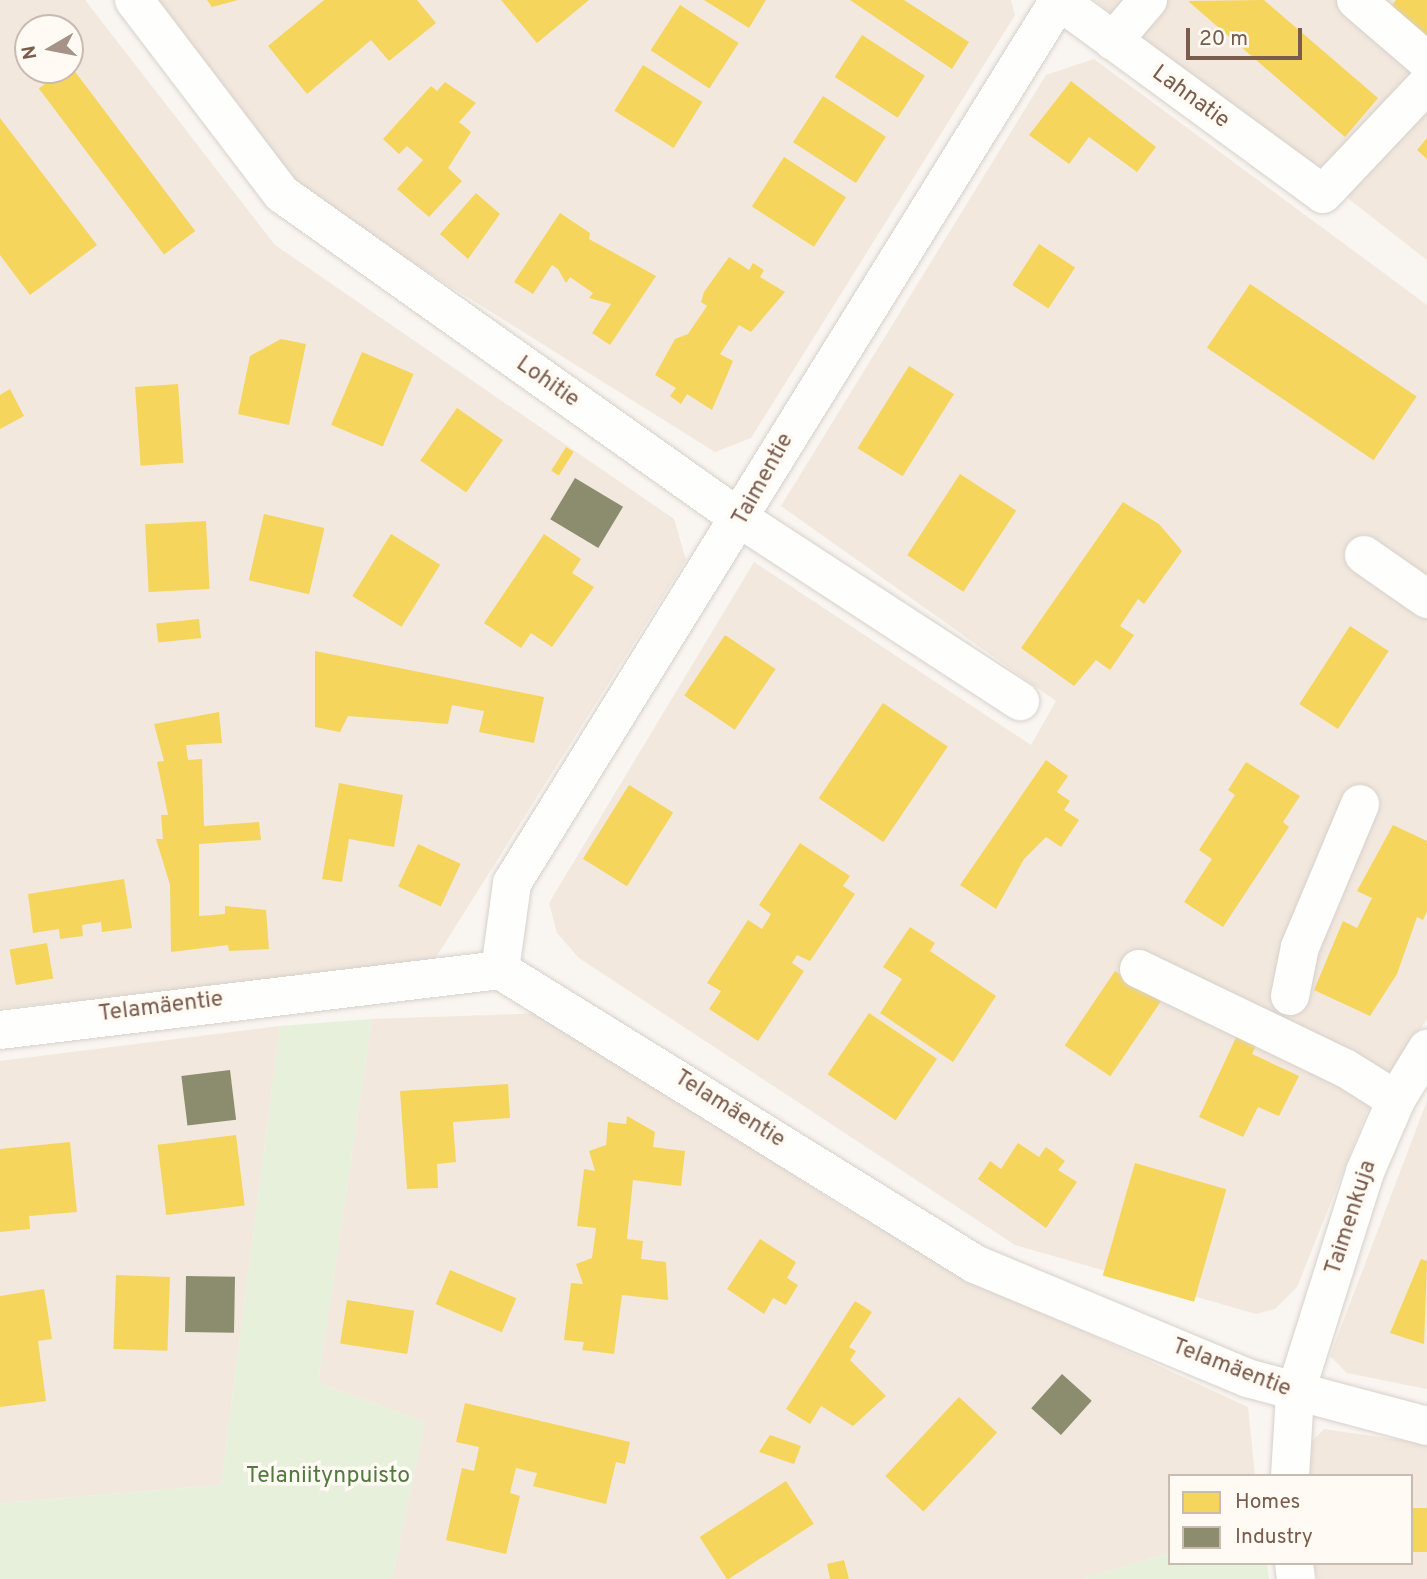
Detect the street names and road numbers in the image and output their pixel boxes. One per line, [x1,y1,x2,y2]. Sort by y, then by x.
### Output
street label: Lahnatie [1146,61,1234,135]
street label: Lohitie [510,351,584,415]
street label: Taimentie [727,429,801,531]
street label: Telamäentie [97,987,225,1029]
street label: Telamäentie [669,1065,789,1155]
street label: Taimenkuja [1321,1157,1383,1279]
street label: Telamäentie [1168,1334,1294,1404]

